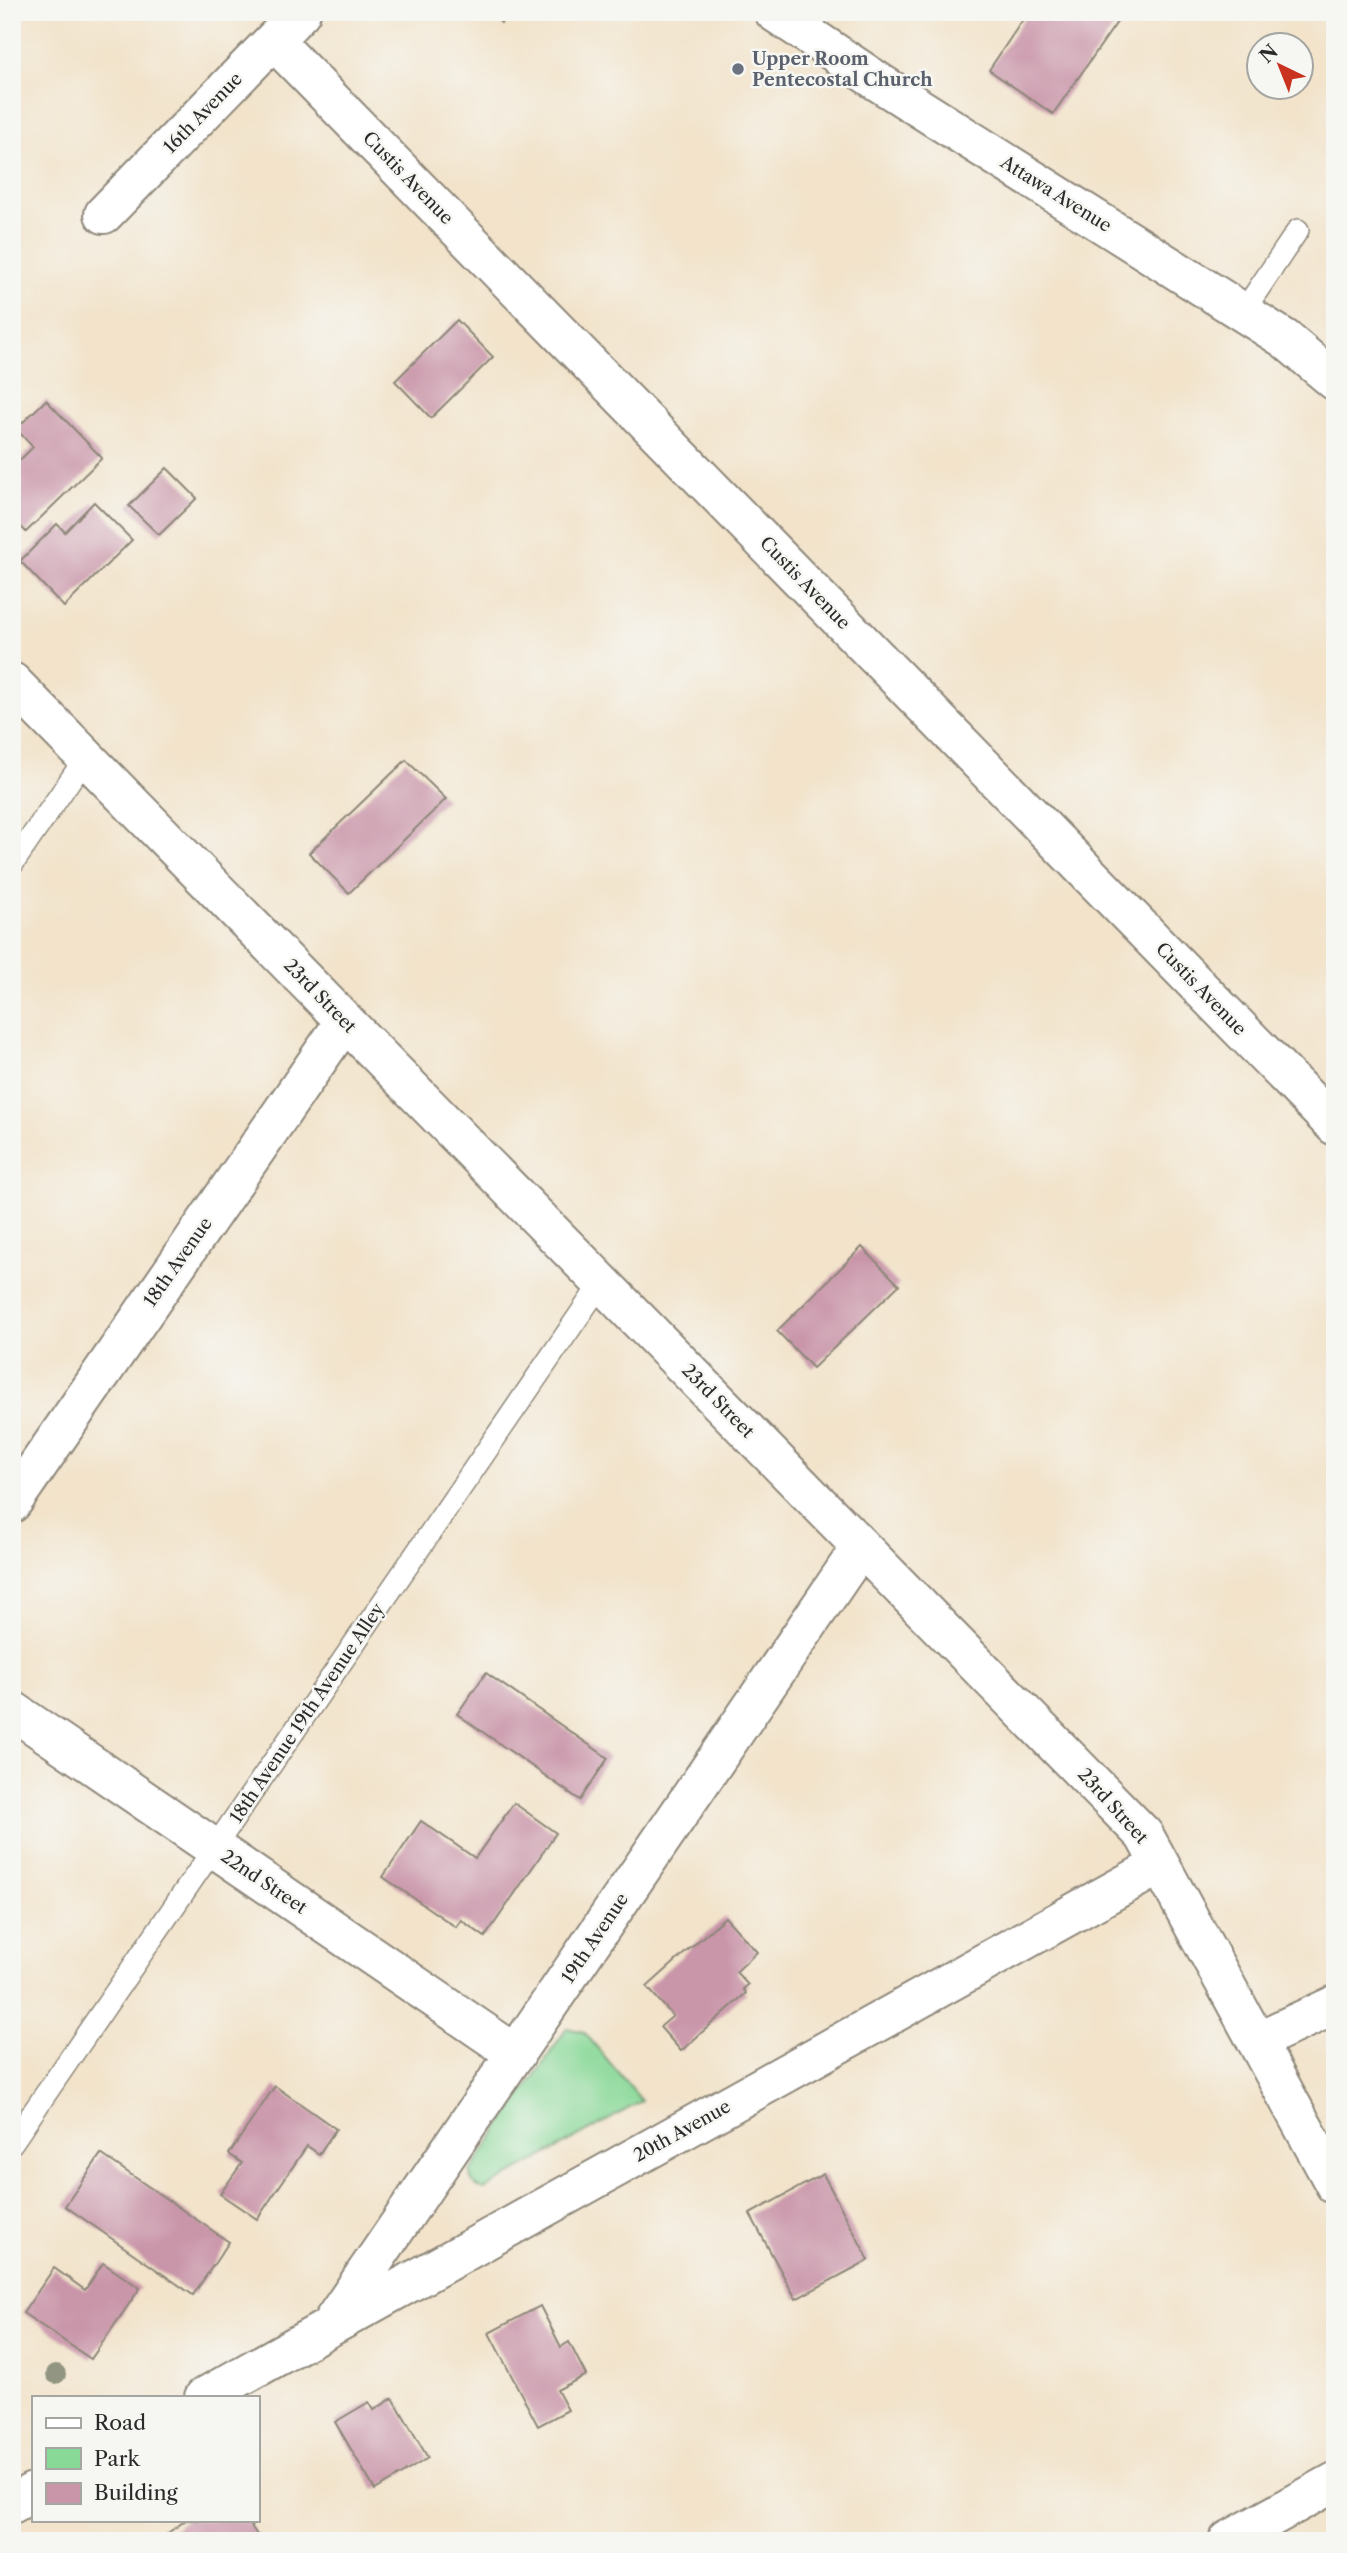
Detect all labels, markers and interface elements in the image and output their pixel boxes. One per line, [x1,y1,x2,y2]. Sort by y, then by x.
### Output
north arrow [1246,32,1316,102]
text: N [1255,40,1283,68]
place label: Upper Room Pentecostal Church [752,48,933,91]
marker: Upper Room Pentecostal Church [730,61,746,77]
street label: 16th Avenue [159,68,247,158]
street label: Custis Avenue [358,127,458,229]
street label: Attawa Avenue [996,151,1116,237]
street label: Custis Avenue [755,532,855,634]
street label: Custis Avenue [1151,938,1251,1040]
street label: 23rd Street [279,954,361,1038]
street label: 18th Avenue [139,1213,217,1311]
street label: 23rd Street [677,1359,759,1443]
street label: 18th Avenue 19th Avenue Alley [225,1598,389,1827]
street label: 23rd Street [1073,1764,1153,1849]
street label: 22nd Street [217,1845,312,1919]
street label: 19th Avenue [557,1889,633,1987]
street label: 20th Avenue [630,2095,734,2167]
legend [32,2396,259,2522]
text: Road [94,2410,146,2435]
text: Park [94,2446,140,2471]
text: Building [94,2480,179,2505]

